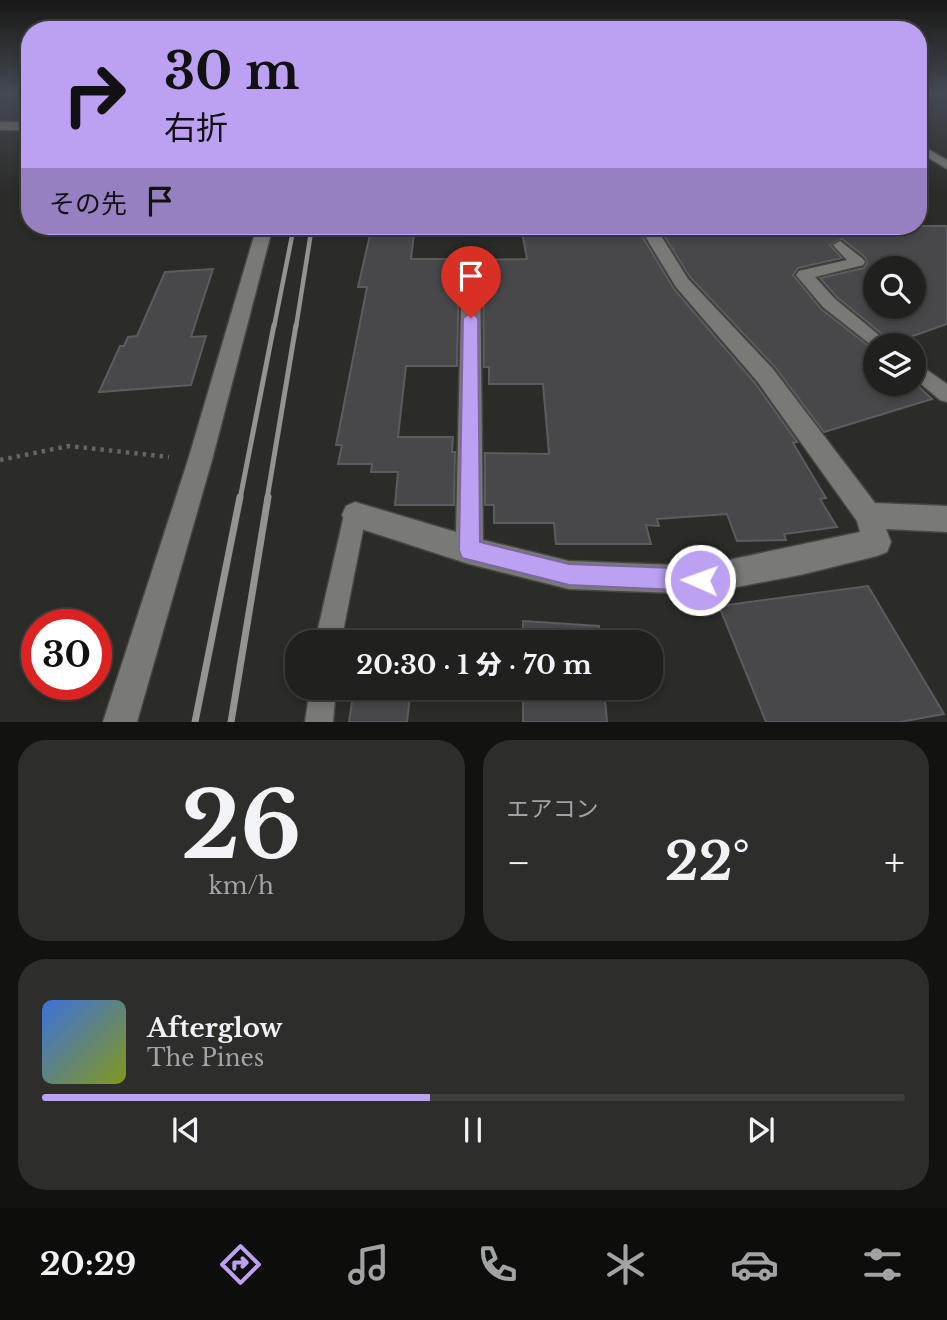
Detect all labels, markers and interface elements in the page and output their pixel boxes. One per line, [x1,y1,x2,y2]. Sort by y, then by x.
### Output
text: 30 m [164,41,299,102]
icon: right [49,49,140,140]
text: 右折 [164,108,228,148]
icon: arrive [141,182,179,220]
text: その先 [49,188,127,220]
pin [441,246,501,318]
map controls [863,256,926,396]
button: search [863,256,926,319]
icon: arrive [452,257,490,295]
button: layers [863,333,926,396]
position arrow [663,543,737,617]
speed limit sign: 30 [21,609,112,700]
text: 20:30 · 1 分 · 70 m [356,649,592,681]
text: 26 [181,770,302,883]
text: エアコン [507,795,599,823]
text: 22° [665,830,750,894]
text: − [507,839,531,886]
text: + [884,839,905,886]
text: km/h [209,872,274,900]
text: Afterglow [147,1012,283,1044]
text: The Pines [147,1044,264,1072]
icon: previous [167,1111,205,1149]
icon: pause [454,1111,492,1149]
icon: next [742,1111,780,1149]
icon: directions [216,1240,265,1289]
icon: music [344,1240,393,1289]
icon: phone [473,1240,522,1289]
icon: climate [601,1240,650,1289]
icon: car [730,1240,779,1289]
icon: filters [858,1240,907,1289]
text: 20:29 [40,1244,136,1284]

